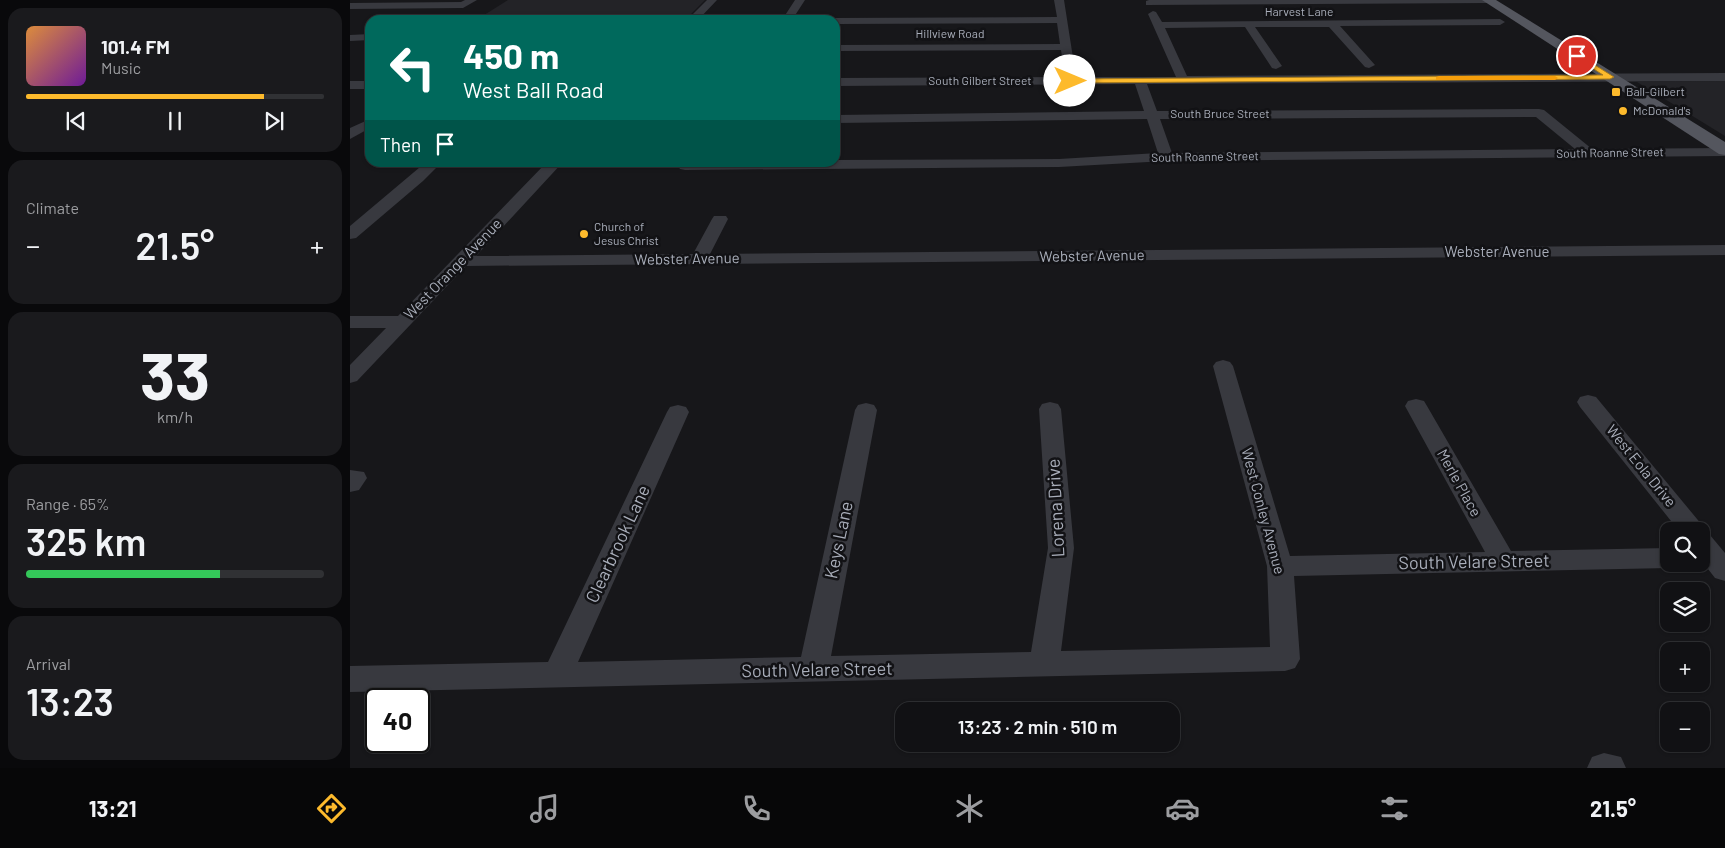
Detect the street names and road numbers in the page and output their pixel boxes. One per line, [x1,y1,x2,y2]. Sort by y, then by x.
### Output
street label: Harvest Lane [1265,4,1333,18]
street label: Hillview Road [915,26,985,40]
street label: South Gilbert Street [928,73,1032,87]
street label: South Bruce Street [1170,106,1270,120]
street label: South Roanne Street [1556,144,1664,160]
street label: South Roanne Street [1151,148,1259,164]
street label: West Orange Avenue [400,214,505,322]
street label: Webster Avenue [1444,242,1550,260]
street label: Webster Avenue [1039,245,1145,265]
street label: Webster Avenue [634,248,740,268]
street label: West Eola Drive [1603,421,1680,510]
street label: West Conley Avenue [1238,446,1290,576]
street label: Merle Place [1434,446,1486,519]
street label: Lorena Drive [1041,458,1069,558]
street label: Clearbrook Lane [580,481,654,606]
street label: Keys Lane [819,499,857,581]
street label: South Velare Street [1398,549,1550,573]
street label: South Velare Street [741,657,893,681]

